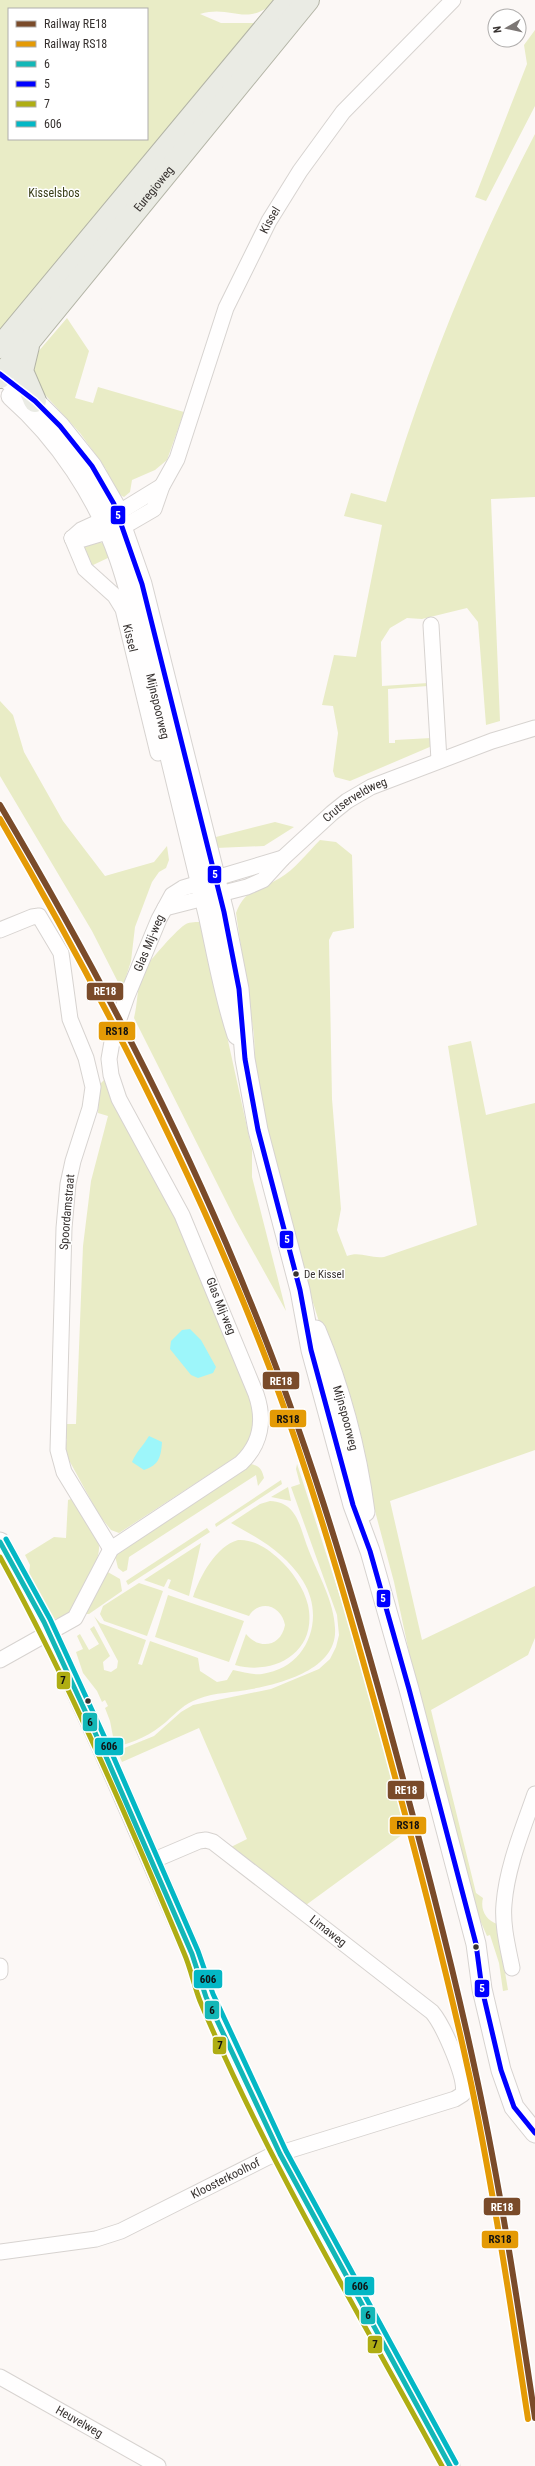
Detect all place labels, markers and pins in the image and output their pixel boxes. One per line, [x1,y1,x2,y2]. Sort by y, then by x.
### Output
place label: De Kissel [304,1268,344,1281]
marker: De Kissel [291,1269,301,1279]
unlabelled marker [83,1696,93,1706]
unlabelled marker [471,1942,481,1952]

